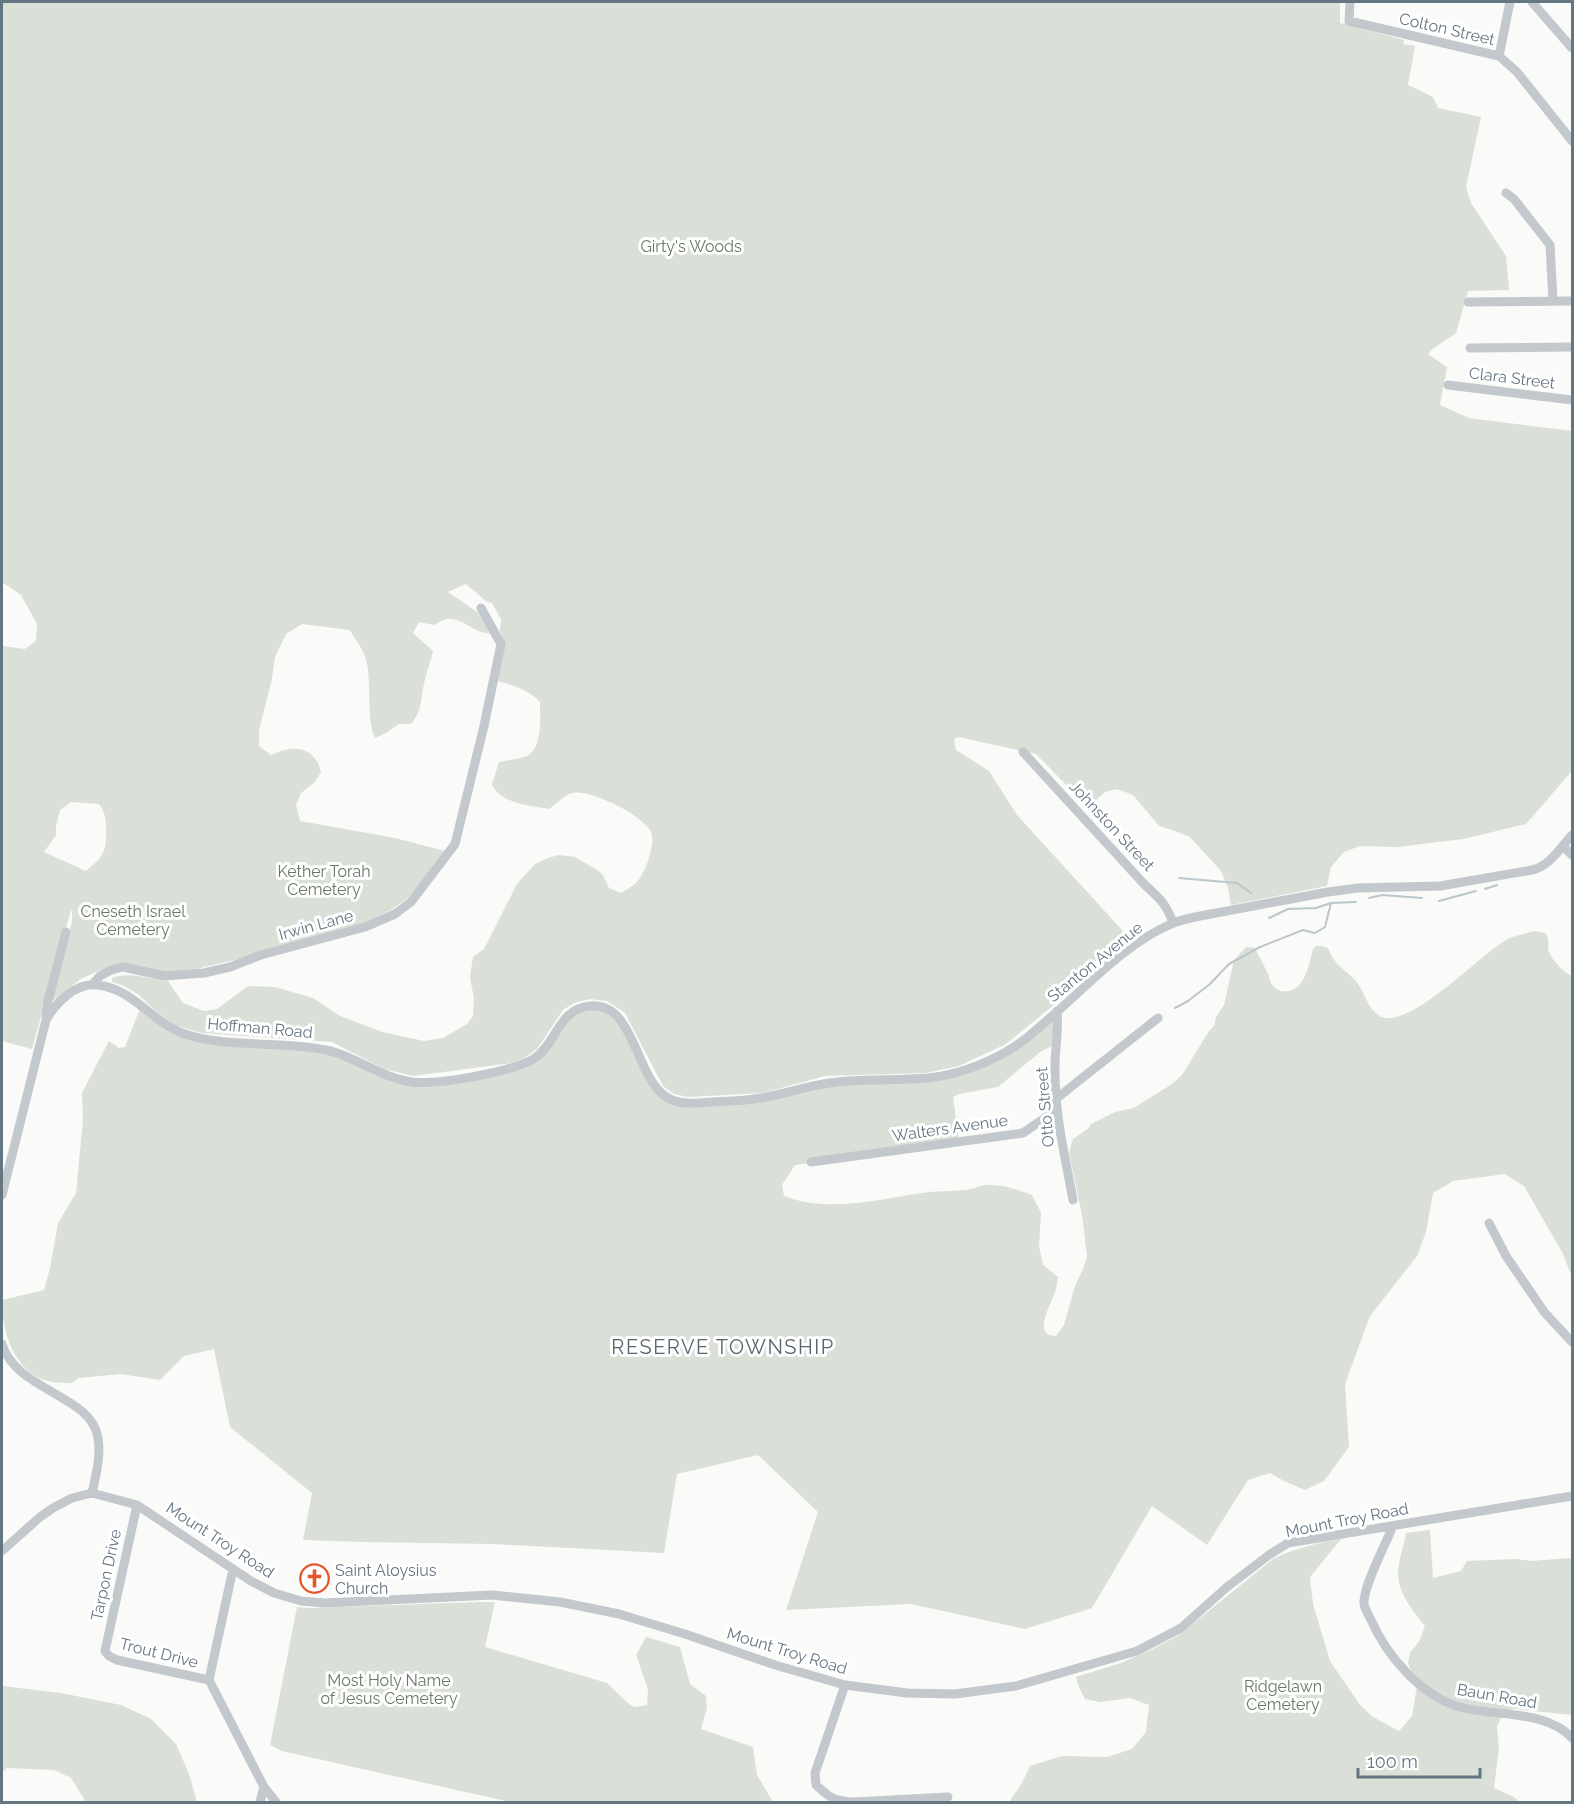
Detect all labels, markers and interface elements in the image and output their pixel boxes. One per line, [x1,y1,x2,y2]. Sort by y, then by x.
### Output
street label: Colton Street [1397,9,1497,49]
park label: Girty's Woods [640,237,742,256]
street label: Clara Street [1468,363,1557,393]
street label: Johnston Street [1066,777,1159,875]
park label: Kether Torah Cemetery [277,862,371,899]
park label: Cneseth Israel Cemetery [80,902,186,939]
street label: Irwin Lane [277,906,355,944]
street label: Stanton Avenue [1044,918,1146,1006]
street label: Hoffman Road [207,1014,313,1042]
street label: Otto Street [1032,1065,1058,1148]
street label: Walters Avenue [891,1110,1009,1146]
district label: RESERVE TOWNSHIP [611,1335,835,1359]
street label: Mount Troy Road [163,1498,278,1582]
street label: Mount Troy Road [1284,1499,1410,1541]
street label: Tarpon Drive [87,1527,125,1623]
place label: Saint Aloysius Church [335,1561,437,1598]
church icon: Saint Aloysius Church [298,1563,330,1595]
street label: Mount Troy Road [725,1624,849,1678]
street label: Trout Drive [118,1634,200,1672]
park label: Most Holy Name of Jesus Cemetery [320,1671,458,1708]
park label: Ridgelawn Cemetery [1244,1677,1322,1714]
street label: Baun Road [1456,1680,1538,1712]
scale bar [1358,1741,1480,1779]
text: 100 m [1367,1751,1418,1772]

